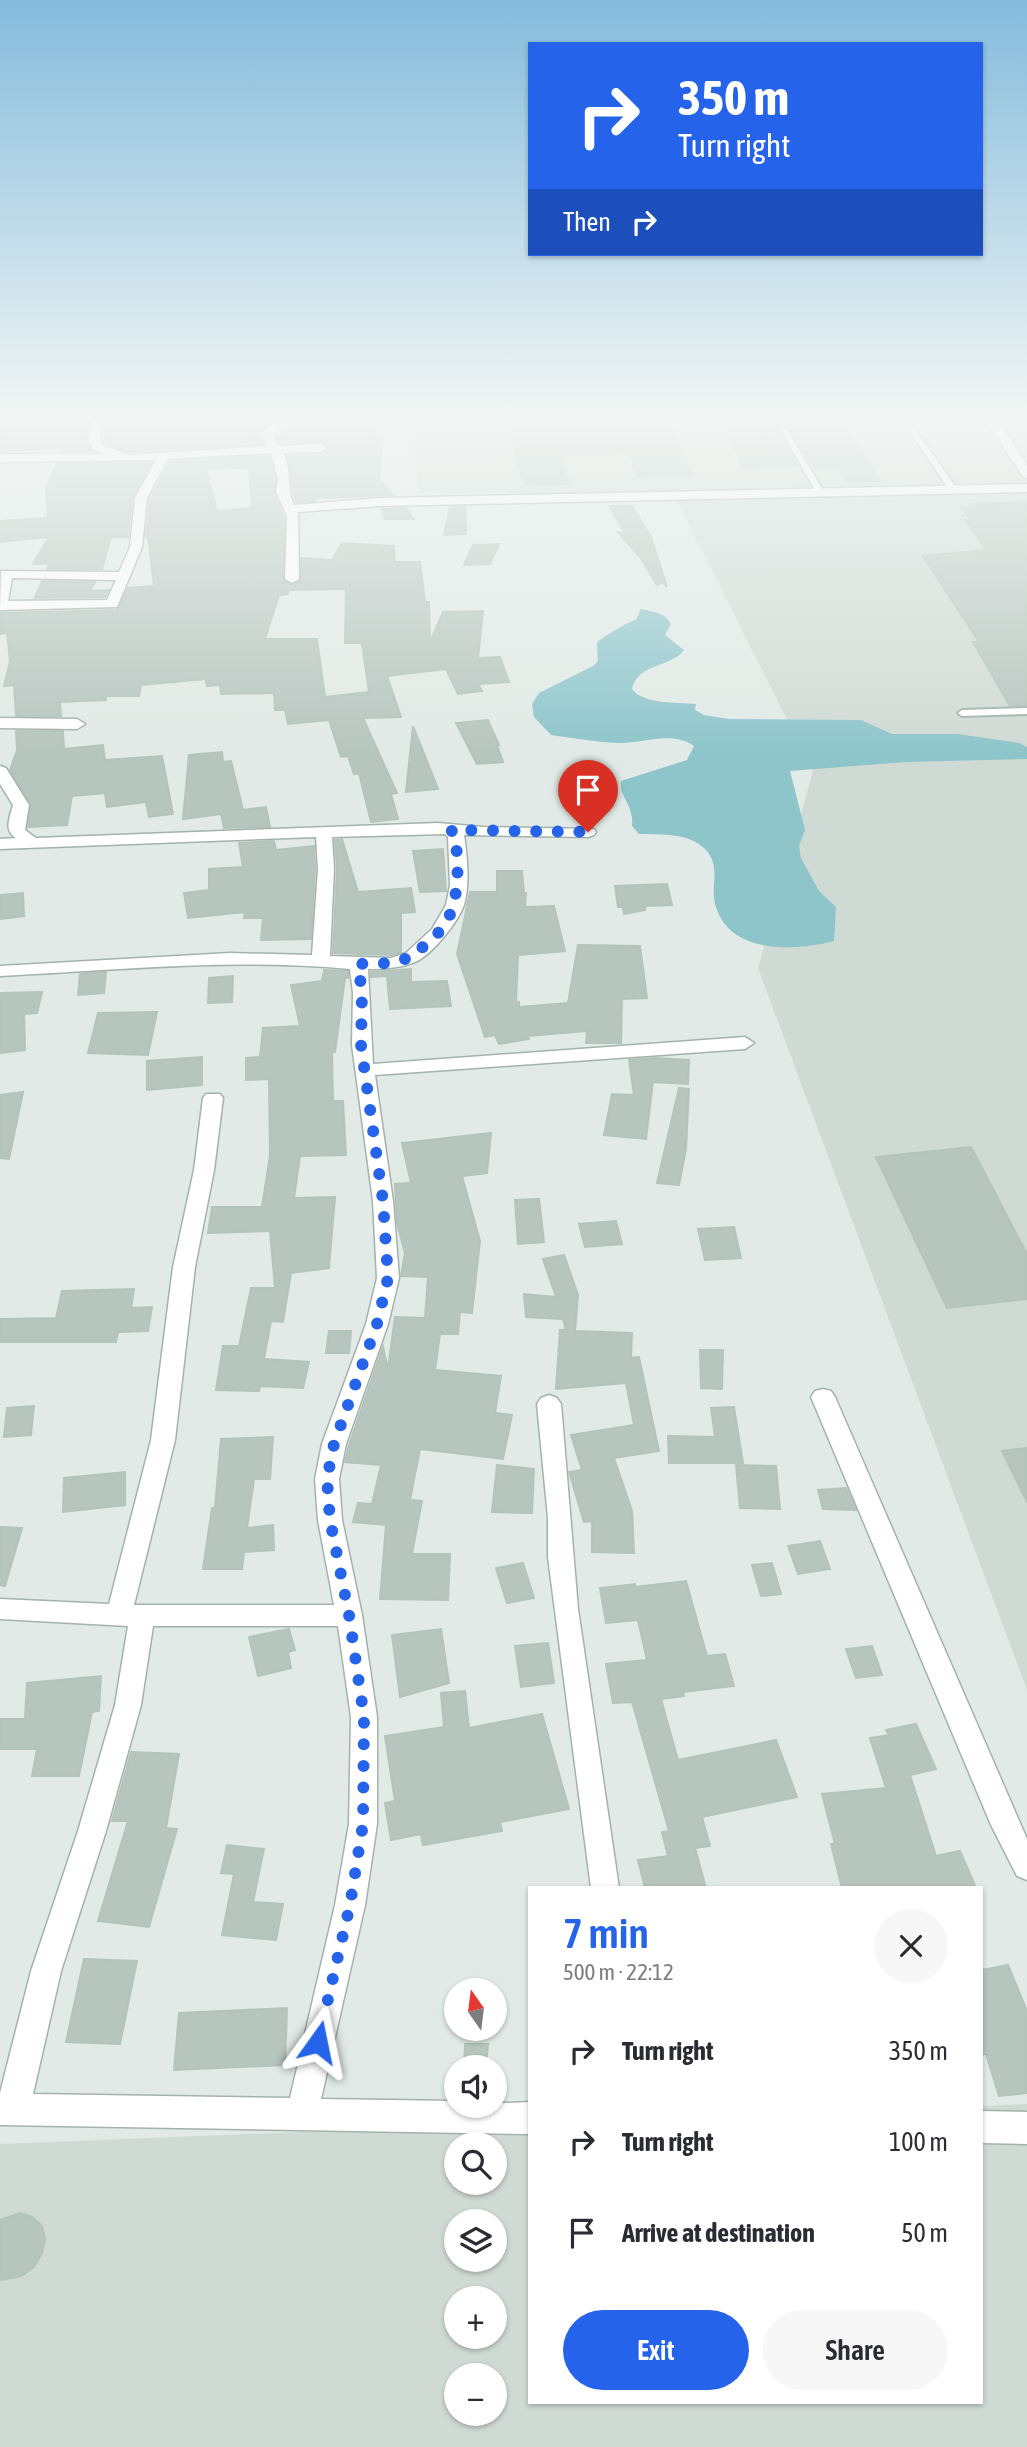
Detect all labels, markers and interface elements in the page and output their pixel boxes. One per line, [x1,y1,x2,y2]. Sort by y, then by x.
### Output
text: 350 m [678,69,789,125]
icon: right [563,70,654,161]
text: Turn right [678,127,791,164]
icon: right [625,203,663,241]
text: Then [563,207,611,237]
pin [558,760,618,832]
icon: arrive [569,771,607,809]
text: 7 min [563,1909,649,1957]
button: close [874,1909,948,1983]
text: 500 m · 22:12 [563,1959,674,1985]
north arrow [444,1978,508,2040]
map controls [444,1978,507,2426]
position arrow [281,2005,355,2079]
icon: right [563,2032,601,2070]
text: Turn right [622,2036,713,2066]
text: 350 m [889,2036,948,2066]
button: sound [444,2055,507,2118]
icon: right [563,2123,601,2161]
text: Turn right [622,2127,713,2157]
text: 100 m [889,2127,948,2157]
button: search [444,2132,507,2195]
button: layers [444,2209,507,2272]
icon: arrive [563,2214,601,2252]
text: Arrive at destination [622,2218,815,2248]
text: 50 m [901,2218,948,2248]
button: + [444,2286,507,2349]
button: Exit [563,2310,749,2390]
button: Share [763,2310,948,2390]
button: − [444,2363,507,2426]

